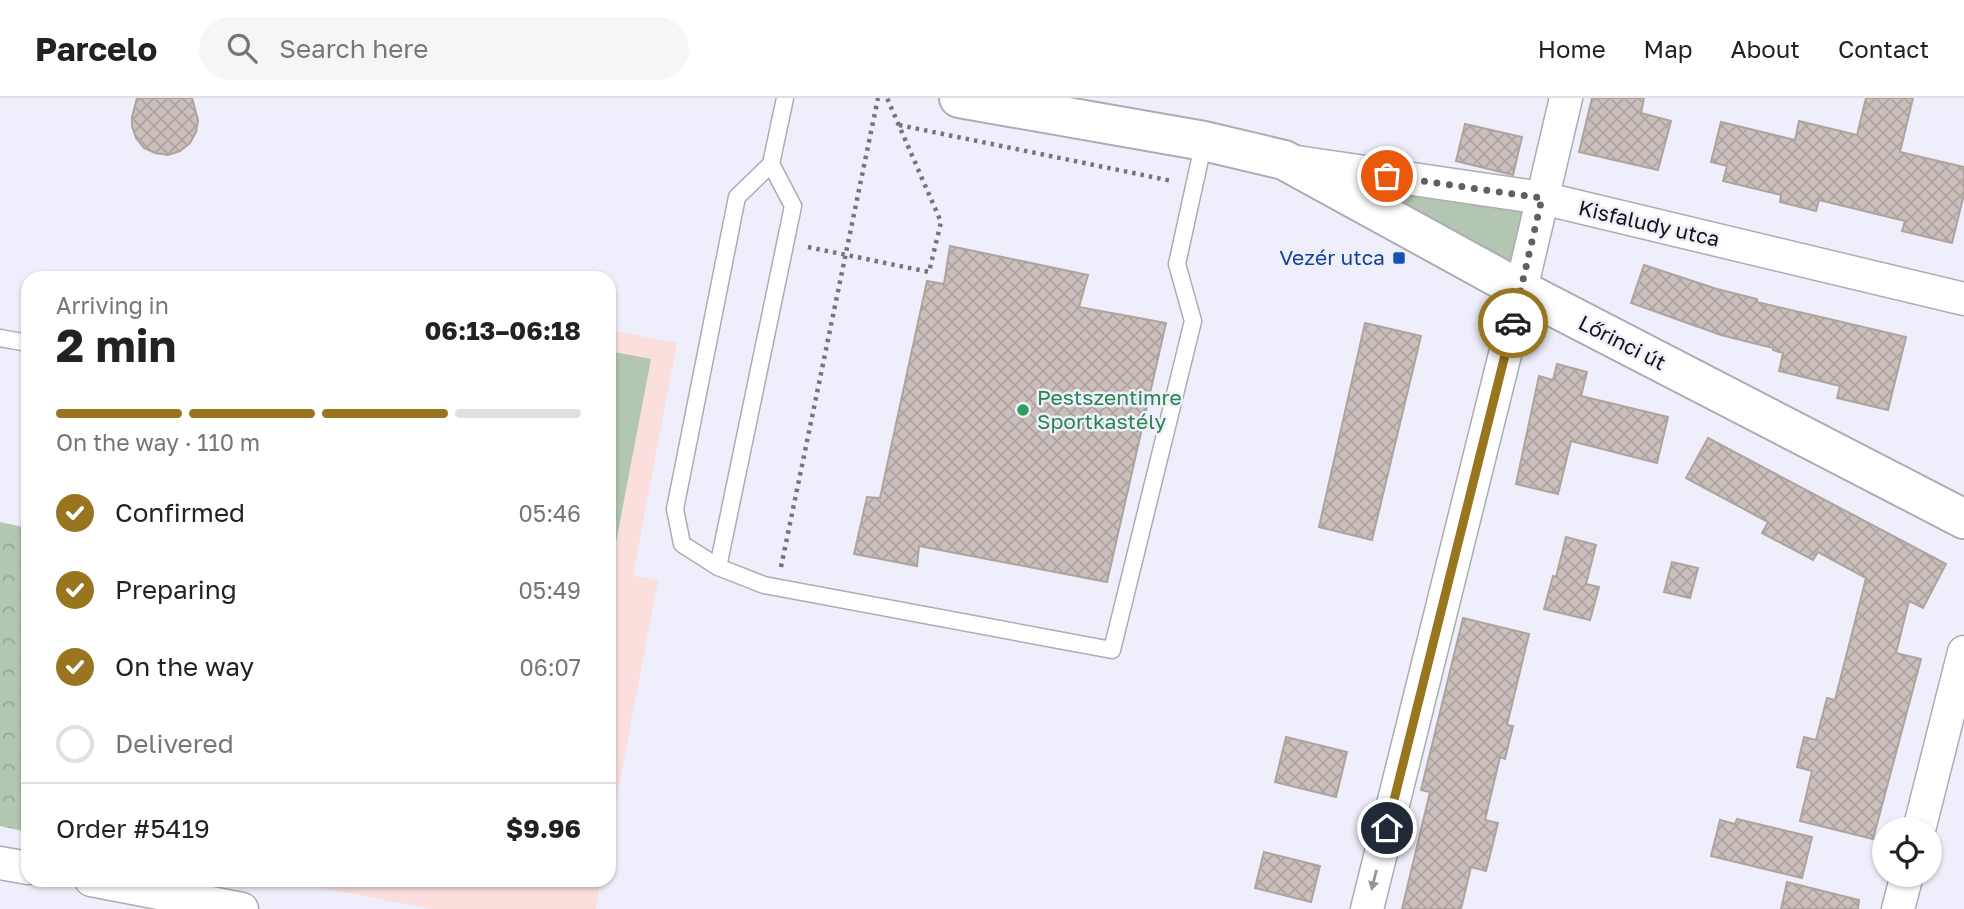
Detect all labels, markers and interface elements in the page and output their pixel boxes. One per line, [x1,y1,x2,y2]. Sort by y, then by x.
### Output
search box [199,17,689,80]
text: Parcelo [35,29,157,68]
icon: search [223,29,261,67]
text: Search here [279,33,428,64]
text: Home [1538,34,1606,63]
text: Map [1644,34,1693,63]
text: About [1731,34,1800,63]
text: Contact [1838,34,1929,63]
pin [1357,146,1417,206]
icon: bag [1368,157,1406,195]
street label: Kisfaludy utca [1576,194,1722,252]
place label: Vezér utca [1279,244,1385,270]
marker: Vezér utca [1391,250,1407,266]
courier [1478,288,1548,358]
text: Arriving in [56,291,169,319]
icon: car [1494,304,1532,342]
street label: Lőrinci út [1574,309,1670,375]
text: 06:13–06:18 [424,315,581,346]
text: 2 min [56,317,176,372]
place label: Pestszentimre Sportkastély [1037,384,1182,434]
marker: Pestszentimre Sportkastély [1015,402,1031,418]
text: On the way · 110 m [56,428,260,456]
icon: check [56,494,94,532]
text: Confirmed [115,497,245,528]
text: 05:46 [519,499,581,527]
icon: check [56,571,94,609]
text: Preparing [115,574,237,605]
text: 05:49 [519,576,581,604]
icon: check [56,648,94,686]
text: On the way [115,651,254,682]
text: 06:07 [519,653,581,681]
text: Delivered [115,728,234,759]
pin [1357,798,1417,858]
icon: home [1368,809,1406,847]
text: Order #5419 [56,813,210,844]
text: $9.96 [506,813,581,844]
map controls [1872,817,1942,887]
button: locate [1872,817,1942,887]
one-way arrow [1368,869,1379,891]

